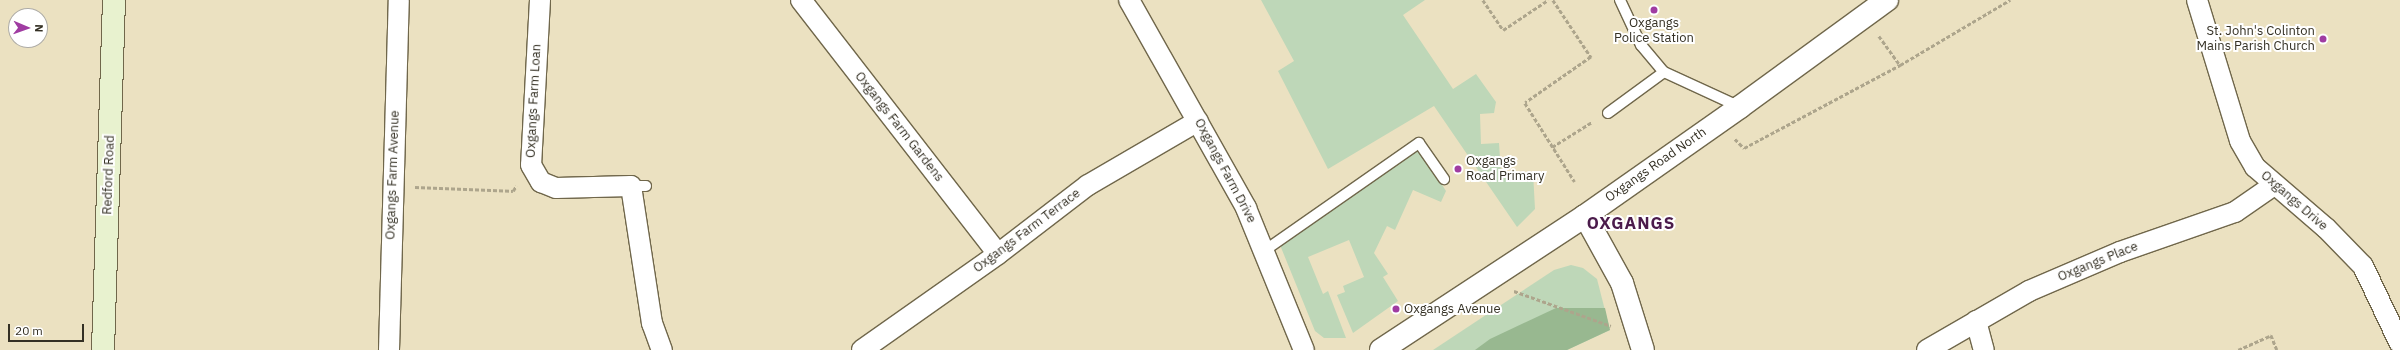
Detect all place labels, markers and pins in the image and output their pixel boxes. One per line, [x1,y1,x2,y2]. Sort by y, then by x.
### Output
marker: Oxgangs Police Station [1649,5,1659,15]
place label: Oxgangs Police Station [1614,16,1694,47]
place label: St. John's Colinton Mains Parish Church [2197,24,2315,55]
marker: St. John's Colinton Mains Parish Church [2318,34,2328,44]
place label: Oxgangs Road Primary [1466,154,1544,185]
marker: Oxgangs Road Primary [1453,164,1463,174]
place label: Oxgangs Avenue [1404,301,1501,317]
marker: Oxgangs Avenue [1391,304,1401,314]

